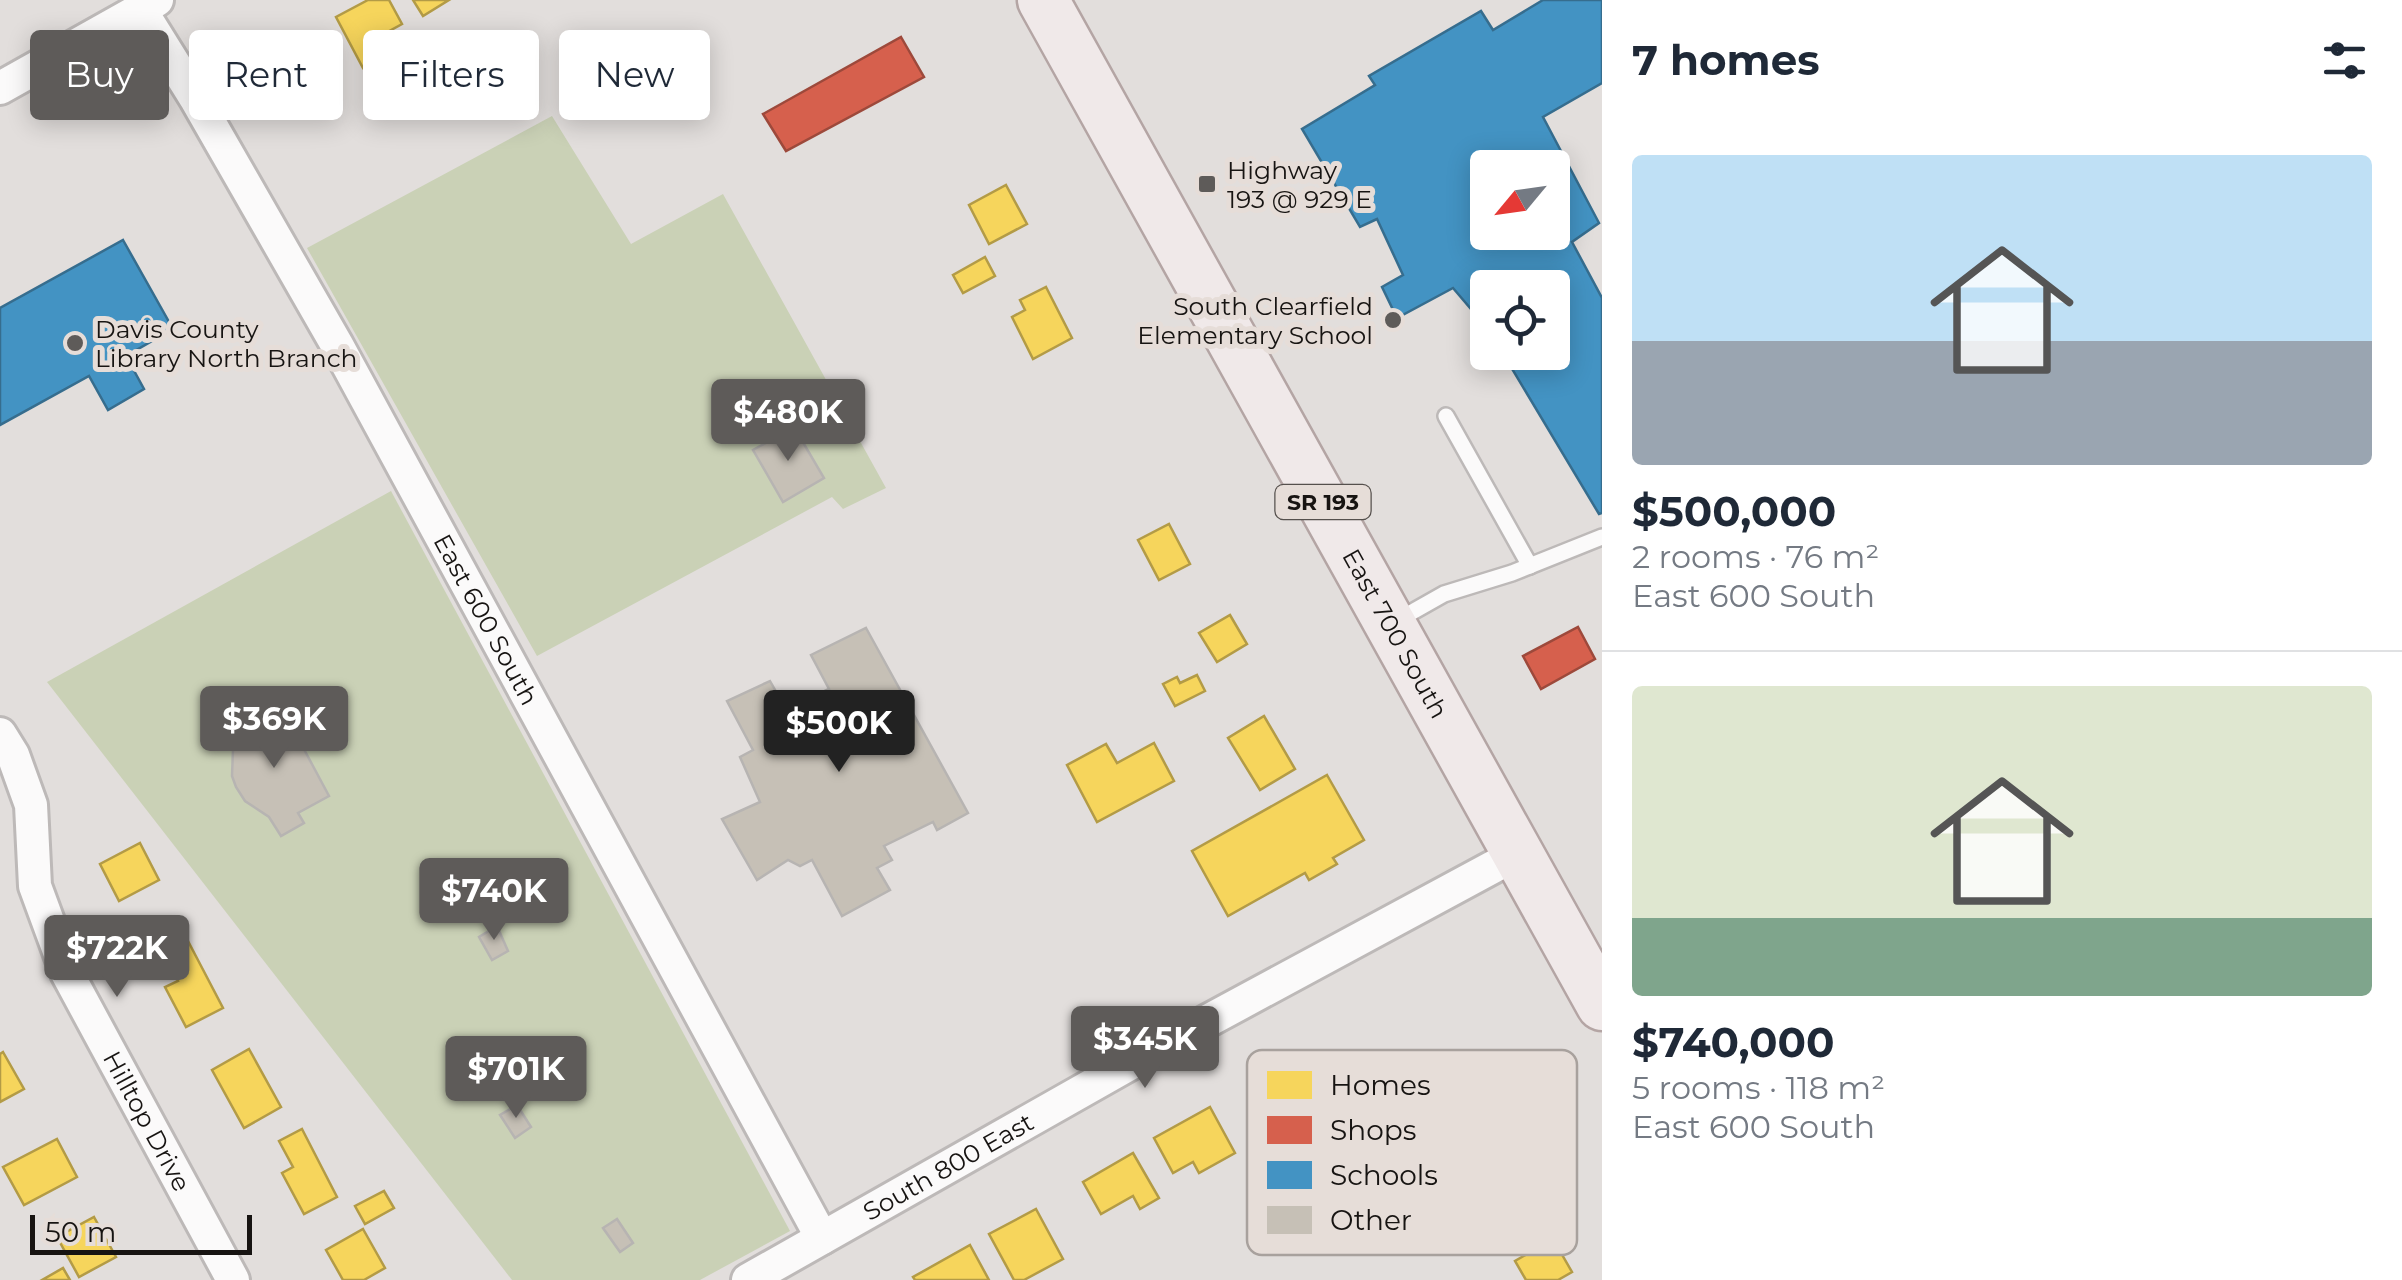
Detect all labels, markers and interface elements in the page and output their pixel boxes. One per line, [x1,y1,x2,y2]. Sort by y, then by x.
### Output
chip: Buy [30,30,169,120]
chip: Rent [189,30,343,120]
chip: Filters [363,30,539,120]
chip: New [559,30,710,120]
icon: filters [2317,33,2372,88]
text: 7 homes [1632,34,1820,86]
north arrow [1470,150,1570,250]
map controls [1470,150,1570,370]
place label: Highway 193 @ 929 E [1227,155,1372,214]
marker: Highway 193 @ 929 E [1196,173,1218,195]
icon: home [1912,220,2092,400]
button: locate [1470,270,1570,370]
place label: South Clearfield Elementary School [1137,291,1373,350]
marker: South Clearfield Elementary School [1382,309,1404,331]
place label: Davis County Library North Branch [95,314,357,373]
marker: Davis County Library North Branch [64,332,86,354]
pin: $480K [718,379,858,464]
text: $480K [733,392,843,431]
road number: SR 193 [1276,485,1370,519]
text: $500,000 [1632,485,1836,537]
street label: East 600 South [428,529,545,710]
text: 2 rooms · 76 m² [1632,537,1879,576]
street label: East 700 South [1336,544,1454,724]
text: East 600 South [1632,576,1875,615]
pin: $369K [204,686,344,771]
pin: $500K [769,690,909,775]
text: $369K [222,699,326,738]
text: $500K [786,703,892,742]
icon: home [1912,751,2092,931]
pin: $740K [424,858,564,943]
text: $740K [441,871,547,910]
pin: $722K [47,915,187,1000]
text: $722K [66,928,168,967]
pin: $345K [1075,1006,1215,1091]
text: $740,000 [1632,1016,1835,1068]
text: $345K [1093,1019,1197,1058]
pin: $701K [446,1036,586,1121]
street label: Hilltop Drive [97,1046,197,1196]
text: $701K [467,1049,565,1088]
legend [1247,1050,1577,1255]
text: Homes [1330,1068,1431,1102]
text: 5 rooms · 118 m² [1632,1068,1885,1107]
street label: South 800 East [858,1107,1039,1227]
text: East 600 South [1632,1107,1875,1146]
text: Shops [1330,1113,1416,1147]
text: Schools [1330,1158,1438,1192]
text: Other [1330,1203,1412,1237]
scale bar [30,1210,252,1254]
text: 50 m [45,1215,116,1249]

